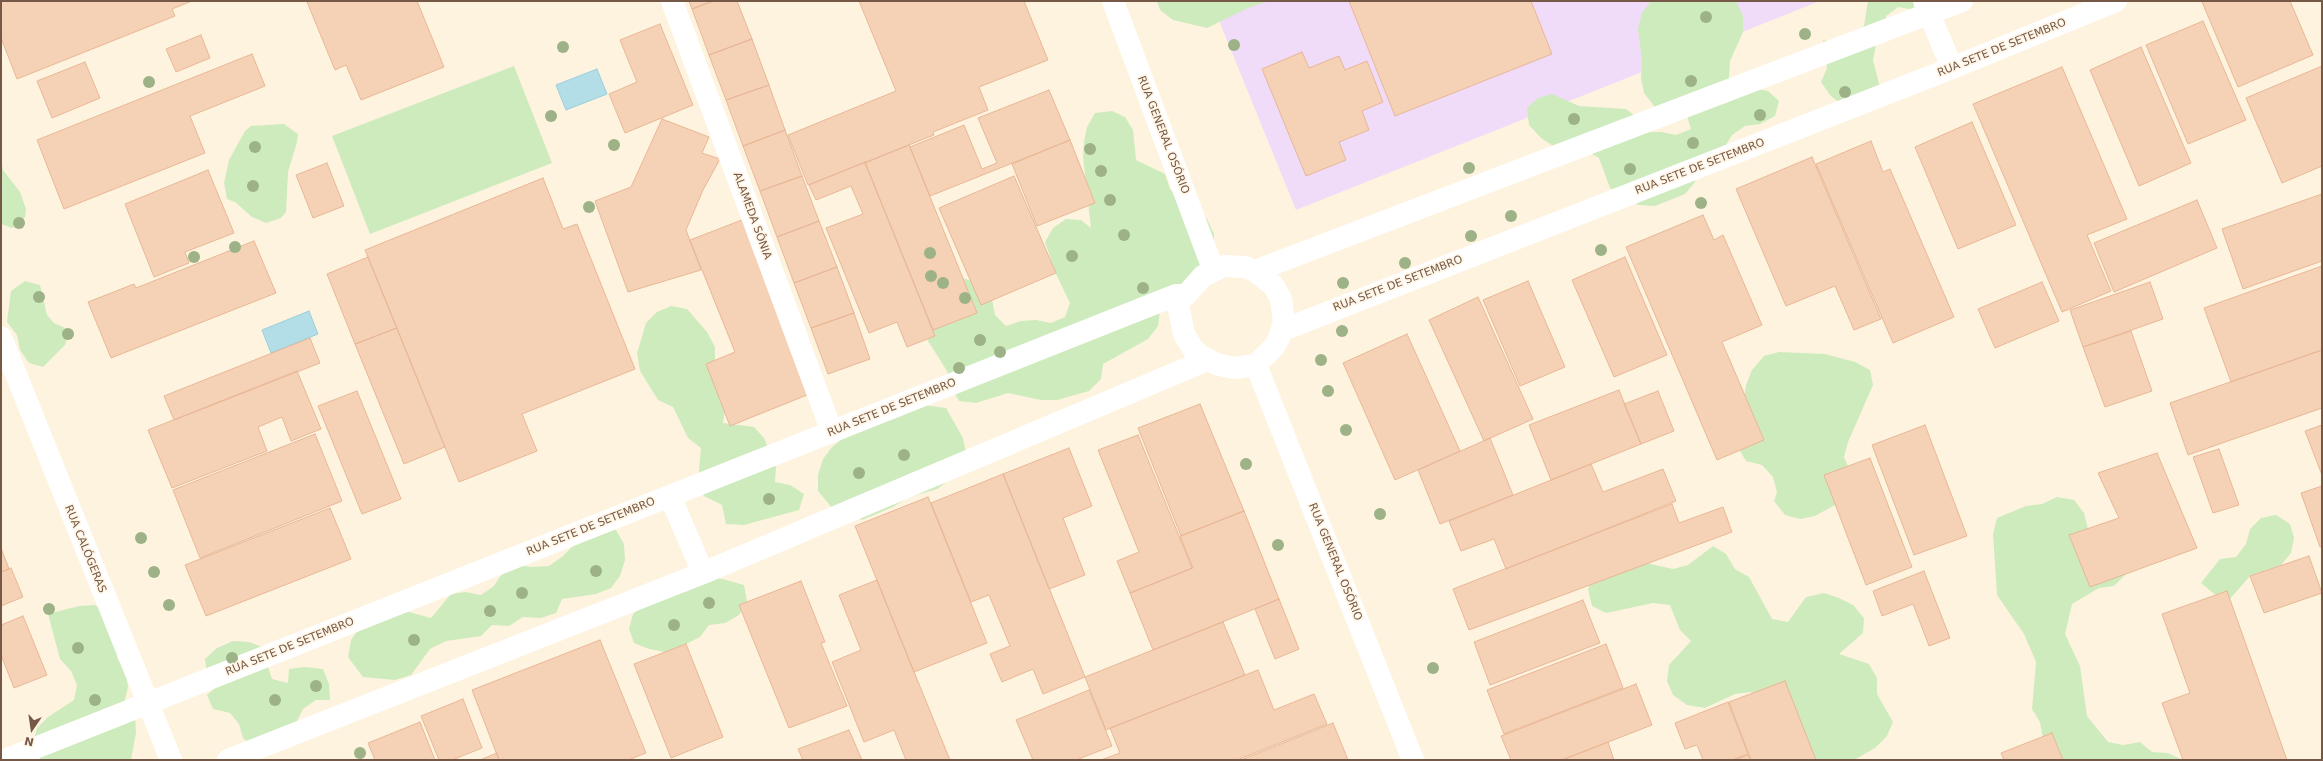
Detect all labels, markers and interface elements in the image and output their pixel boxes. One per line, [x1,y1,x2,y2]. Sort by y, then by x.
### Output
street label: RUA SETE DE SETEMBRO [1936,16,2068,80]
street label: RUA GENERAL OSÓRIO [1134,74,1192,196]
street label: RUA SETE DE SETEMBRO [1633,136,1767,198]
street label: ALAMEDA SÔNIA [730,171,774,261]
street label: RUA SETE DE SETEMBRO [1331,253,1465,315]
street label: RUA SETE DE SETEMBRO [826,376,958,440]
street label: RUA SETE DE SETEMBRO [525,495,657,559]
street label: RUA GENERAL OSÓRIO [1305,501,1365,623]
street label: RUA CALÓGERAS [61,503,109,595]
street label: RUA SETE DE SETEMBRO [224,615,356,679]
north arrow [12,709,52,749]
text: N [23,734,35,749]

